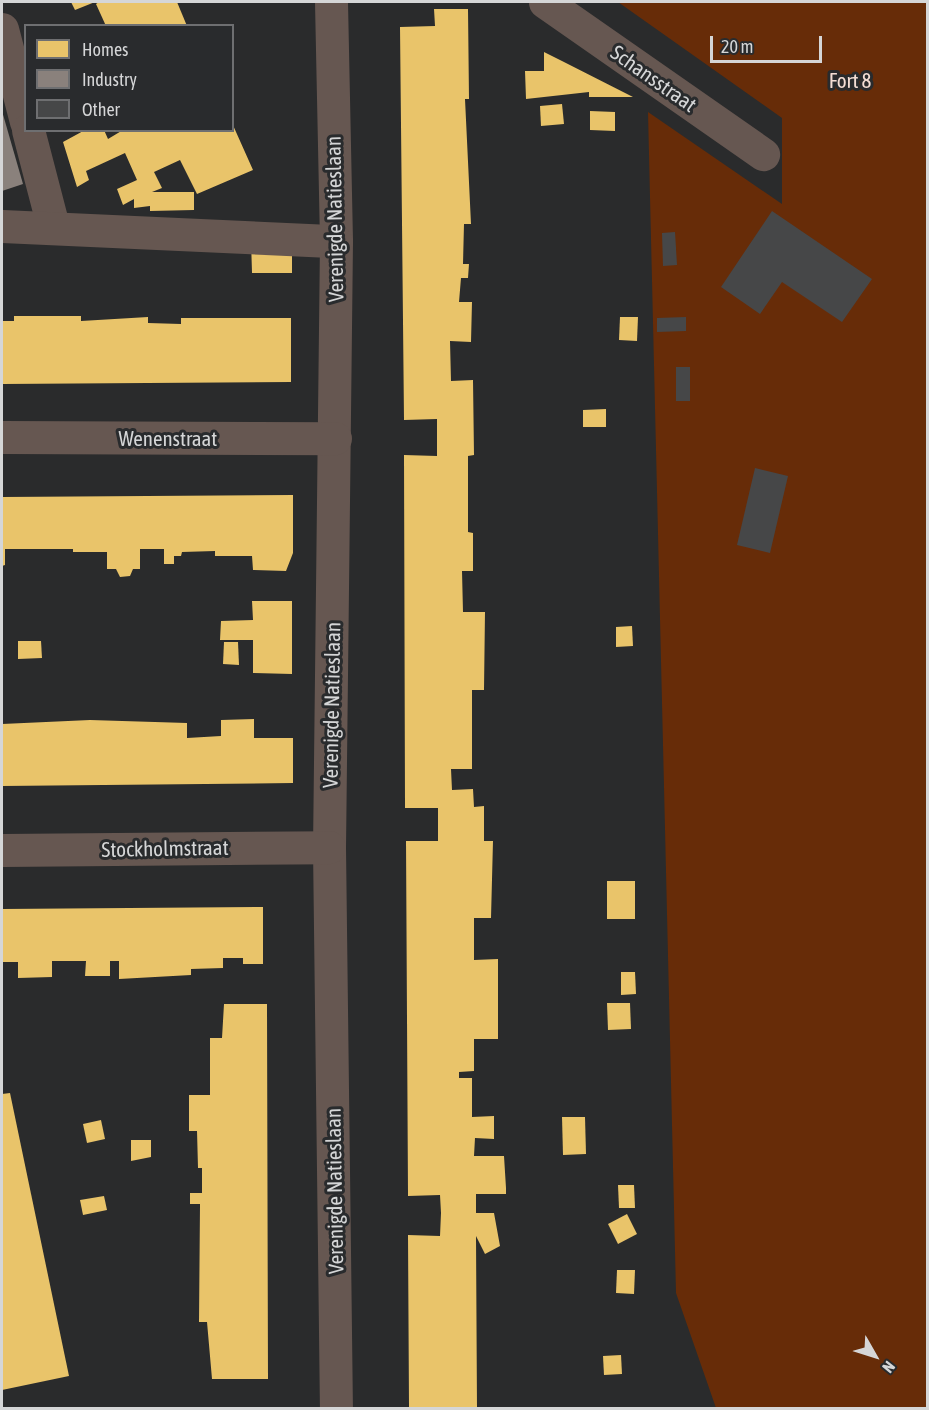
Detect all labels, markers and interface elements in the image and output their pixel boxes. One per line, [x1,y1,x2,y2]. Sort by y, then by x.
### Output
legend [24,24,234,132]
scale bar [713,24,826,62]
text: 20 m [721,36,753,57]
text: Homes [82,39,128,60]
street label: Schansstraat [606,39,702,117]
park label: Fort 8 [829,67,871,93]
text: Industry [82,69,137,90]
text: Other [82,99,120,120]
street label: Verenigde Natieslaan [320,136,348,302]
street label: Wenenstraat [119,425,217,451]
street label: Verenigde Natieslaan [317,622,345,788]
street label: Stockholmstraat [101,834,229,862]
street label: Verenigde Natieslaan [320,1108,348,1274]
north arrow [845,1326,905,1386]
text: N [879,1358,899,1377]

